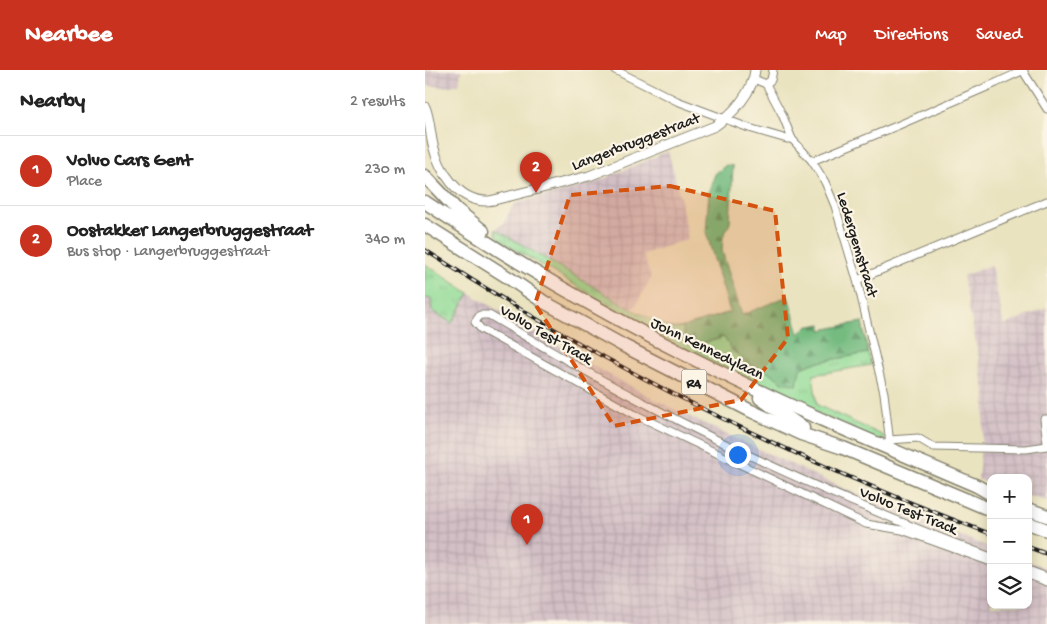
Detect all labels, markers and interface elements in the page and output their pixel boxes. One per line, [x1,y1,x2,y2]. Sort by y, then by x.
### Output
text: Nearbee [25,21,112,50]
text: Map [815,25,847,46]
text: Directions [875,25,948,46]
text: Saved [976,25,1022,46]
text: Nearby [20,90,85,115]
text: 2 results [350,93,405,112]
street label: Langerbruggestraat [569,110,704,176]
text: Volvo Cars Gent [67,150,192,173]
pin: 2 [520,152,552,193]
text: 1 [33,161,39,180]
text: 230 m [365,161,405,180]
text: Place [67,173,102,192]
street label: Ledergemstraat [831,190,881,301]
text: Oostakker Langerbruggestraat [67,220,313,243]
text: 2 [32,231,40,250]
text: 340 m [365,231,405,250]
text: Bus stop · Langerbruggestraat [67,243,269,262]
street label: Volvo Test Track [495,301,597,371]
street label: John Kennedylaan [647,315,766,386]
road number: R4 [681,370,707,394]
your location [725,442,751,468]
map controls [987,474,1032,609]
button: + [987,474,1032,519]
street label: Volvo Test Track [855,484,961,541]
pin: 1 [511,504,543,545]
button: − [987,519,1032,564]
button: layers [987,564,1032,609]

